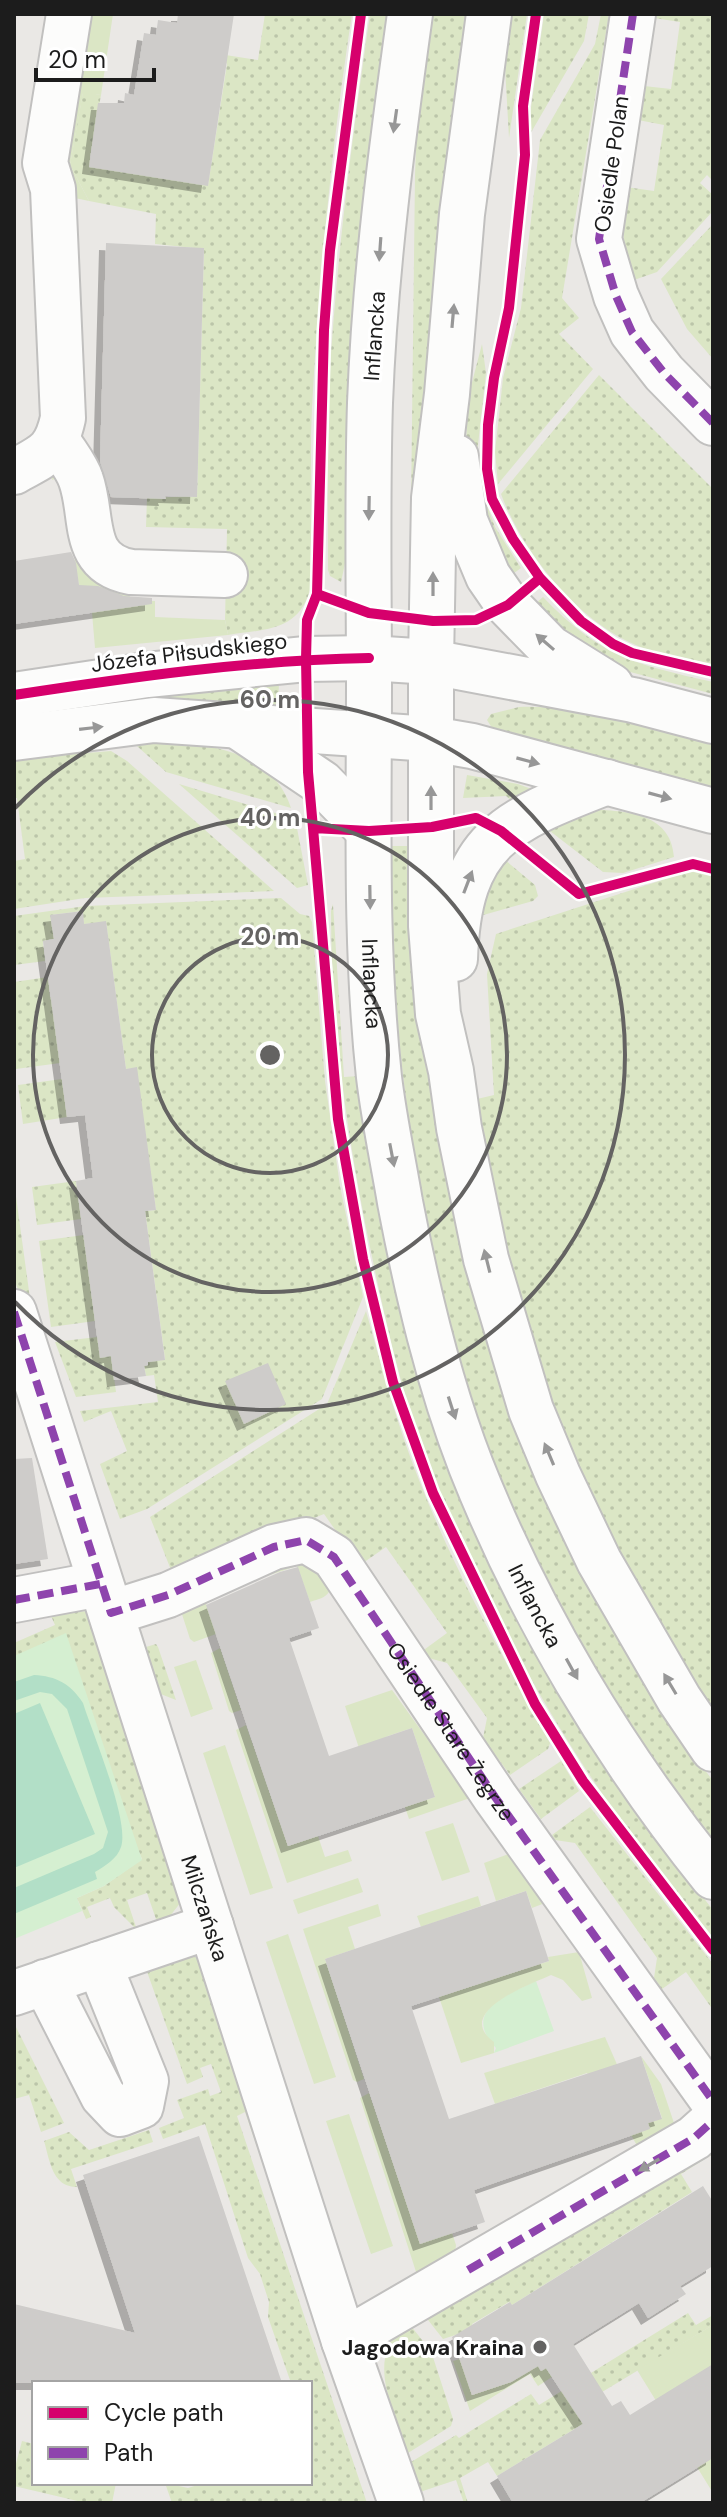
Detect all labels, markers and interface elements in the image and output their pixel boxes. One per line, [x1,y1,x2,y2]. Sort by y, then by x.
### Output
scale bar [36,32,154,82]
text: 20 m [48,44,106,75]
street label: Osiedle Polan [588,94,635,234]
one-way arrow [388,109,401,134]
one-way arrow [373,237,386,262]
street label: Inflancka [357,290,392,382]
one-way arrow [447,303,460,328]
one-way arrow [363,496,375,521]
one-way arrow [427,571,439,596]
street label: Józefa Piłsudskiego [89,626,289,679]
one-way arrow [535,634,555,651]
text: 60 m [240,684,300,715]
one-way arrow [79,721,104,734]
one-way arrow [516,755,541,767]
one-way arrow [425,785,438,810]
one-way arrow [647,791,672,803]
text: 40 m [240,802,300,833]
one-way arrow [462,870,475,894]
one-way arrow [364,885,377,910]
text: 20 m [241,921,299,952]
street label: Inflancka [355,938,389,1030]
centre of rings [256,1041,284,1069]
one-way arrow [386,1143,398,1168]
one-way arrow [481,1248,493,1273]
one-way arrow [446,1396,458,1420]
one-way arrow [543,1442,556,1466]
street label: Inflancka [501,1559,569,1653]
street label: Osiedle Stare Żegrze [380,1637,522,1827]
one-way arrow [565,1658,578,1681]
one-way arrow [663,1673,677,1695]
street label: Milczańska [174,1851,235,1965]
one-way arrow [638,2158,660,2172]
place label: Jagodowa Kraina [341,2333,524,2362]
marker: Jagodowa Kraina [531,2338,549,2356]
legend [32,2381,312,2485]
text: Cycle path [104,2397,223,2428]
text: Path [104,2437,153,2468]

